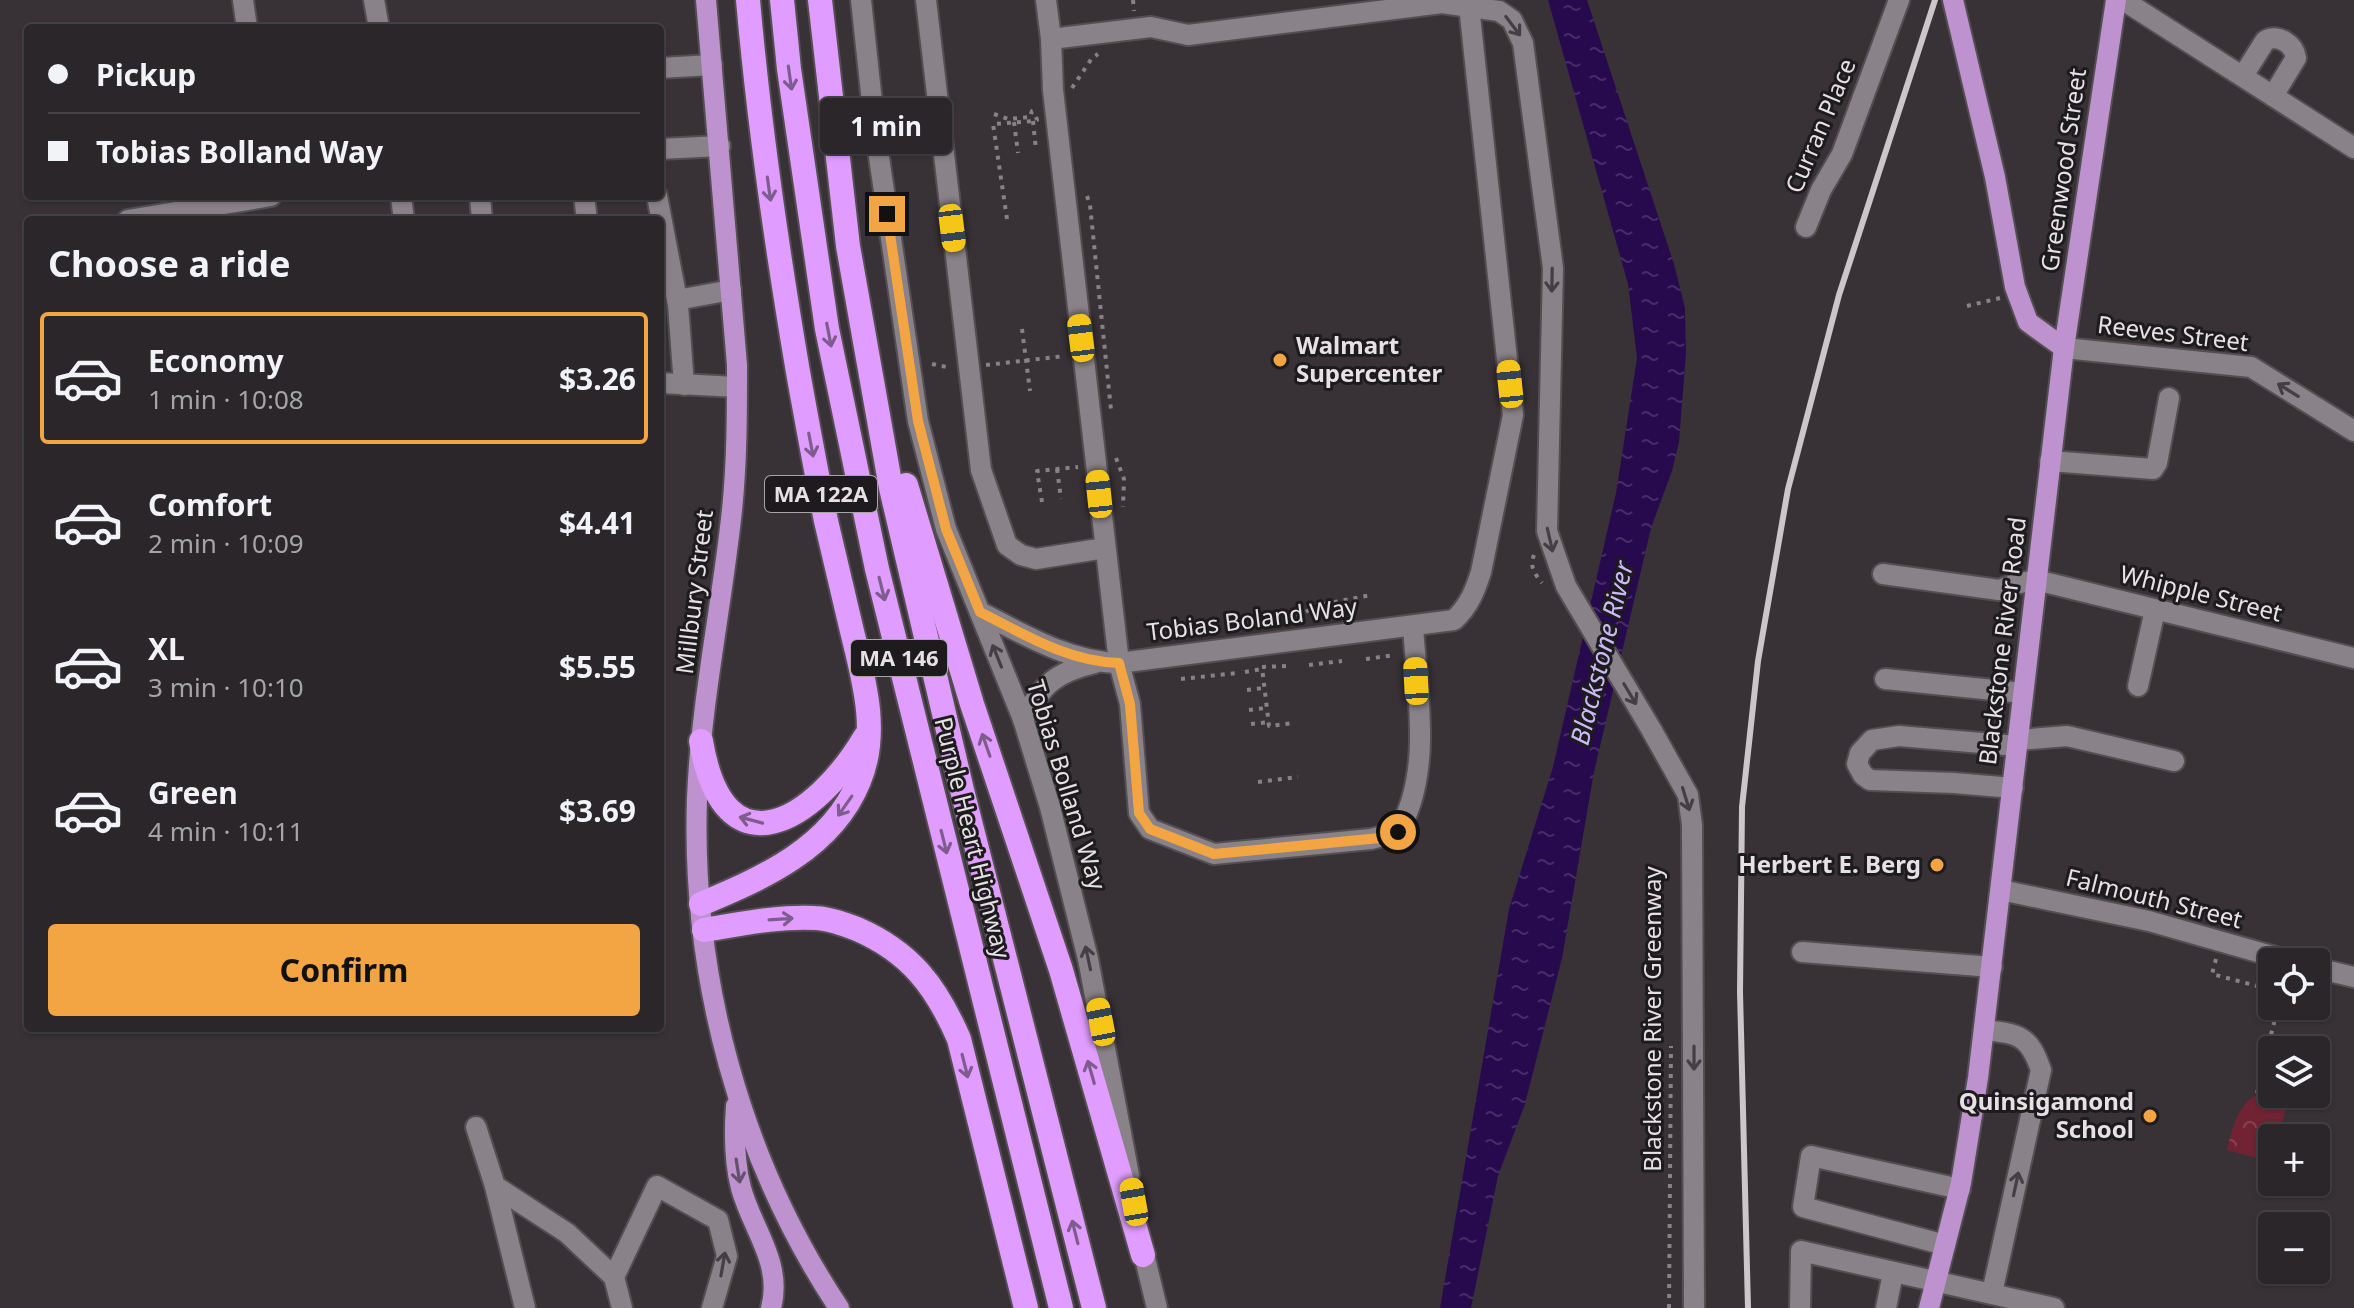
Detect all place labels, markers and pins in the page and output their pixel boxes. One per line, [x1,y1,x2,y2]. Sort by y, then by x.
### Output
place label: Walmart Supercenter [1296,328,1443,389]
marker: Walmart Supercenter [1271,351,1289,369]
place label: Herbert E. Berg [1738,847,1921,880]
marker: Herbert E. Berg [1928,856,1946,874]
place label: Quinsigamond School [1959,1084,2134,1145]
marker: Quinsigamond School [2141,1107,2159,1125]

